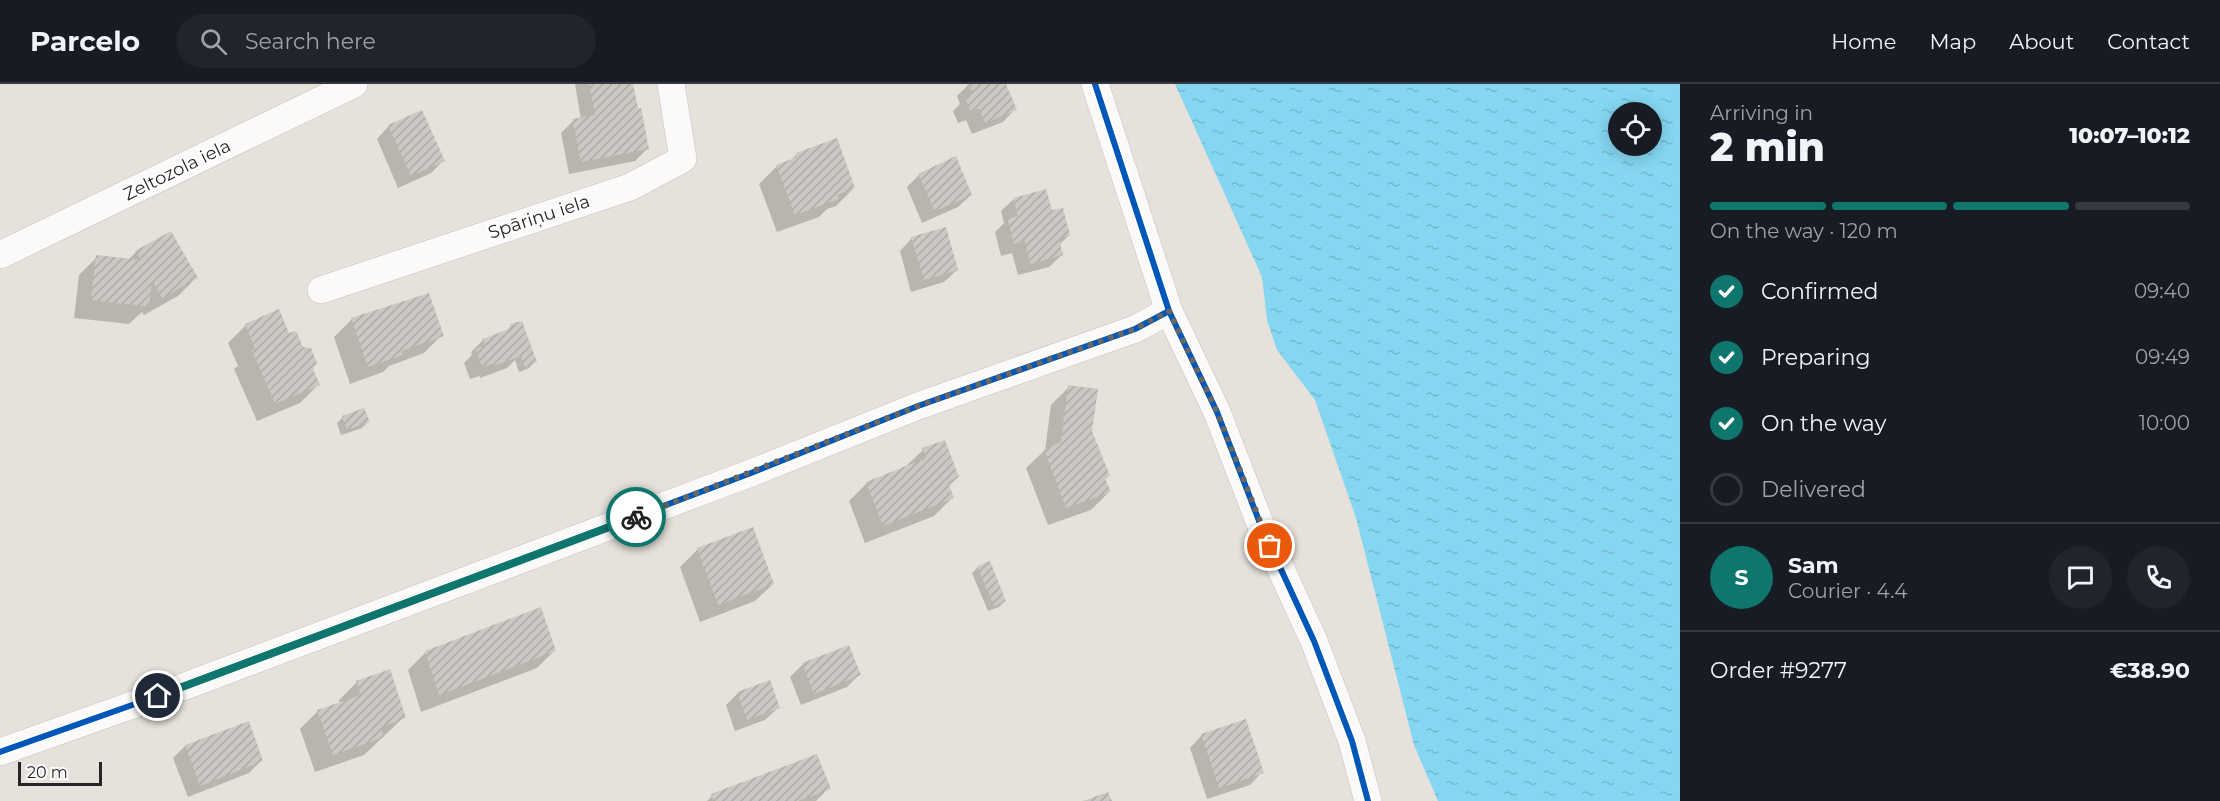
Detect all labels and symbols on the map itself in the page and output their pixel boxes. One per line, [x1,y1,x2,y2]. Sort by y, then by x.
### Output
street label: Zeltozola iela [120,135,234,205]
street label: Spāriņu iela [485,190,593,245]
courier [606,487,666,547]
pin [1244,520,1295,571]
pin [132,670,183,721]
scale bar [18,759,102,786]

